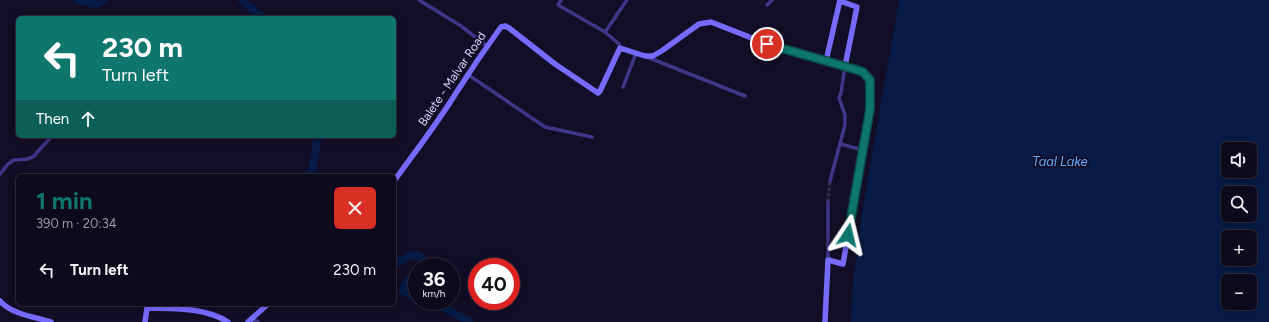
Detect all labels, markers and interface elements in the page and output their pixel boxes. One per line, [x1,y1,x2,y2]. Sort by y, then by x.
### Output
pin [750,27,784,61]
street label: Balete - Malvar Road [415,29,489,129]
text: 230 m [102,30,183,64]
icon: left [36,32,88,84]
icon: arrive [756,33,778,55]
text: Turn left [102,64,169,86]
icon: ahead [77,108,99,130]
text: Then [36,110,69,128]
map controls [1221,142,1257,310]
button: sound [1221,142,1257,178]
water label: Taal Lake [1032,154,1088,169]
text: 1 min [36,186,93,215]
button: search [1221,186,1257,222]
button: close [334,187,376,229]
position arrow [827,214,869,256]
text: 390 m · 20:34 [36,216,117,231]
button: + [1221,230,1257,266]
speed limit sign: 40 [468,258,520,310]
icon: left [36,259,58,281]
text: Turn left [70,261,128,279]
text: 230 m [333,261,376,279]
text: 36 [423,267,445,291]
button: − [1221,274,1257,310]
text: km/h [423,287,445,300]

